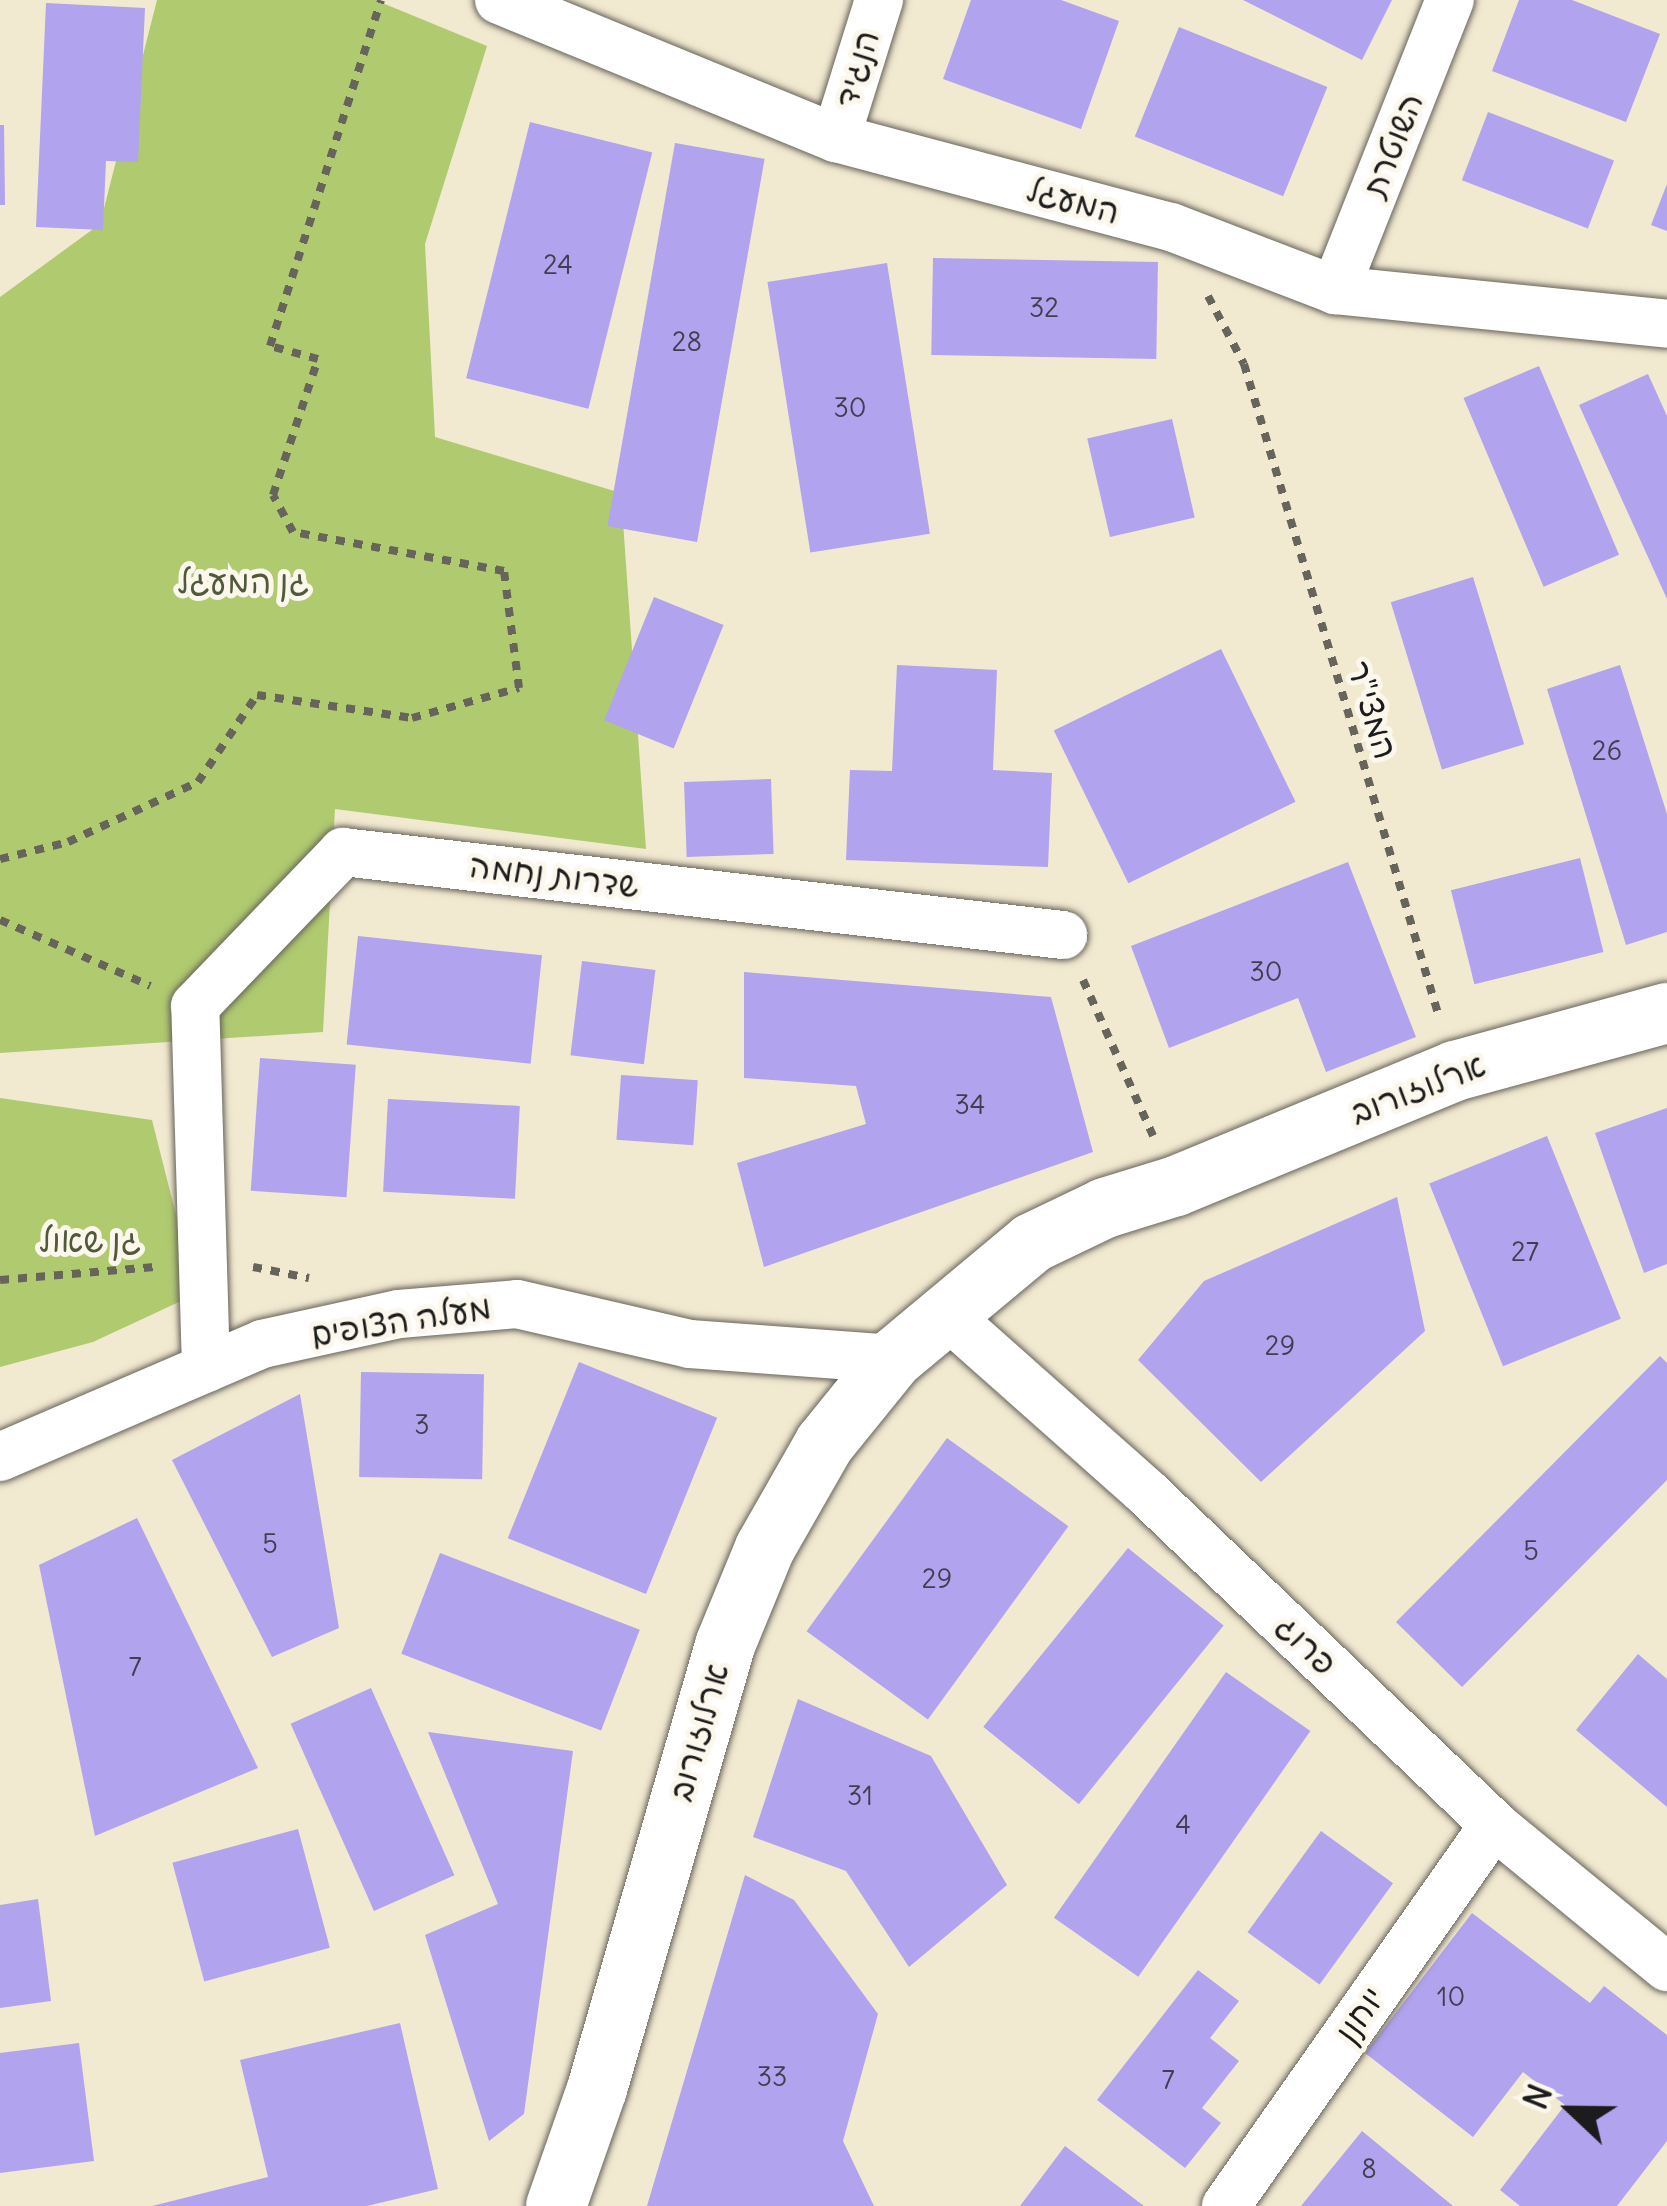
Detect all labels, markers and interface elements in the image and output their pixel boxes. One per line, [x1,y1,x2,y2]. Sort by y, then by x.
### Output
street label: הנגיד [827,26,887,112]
street label: השוטרת [1354,87,1432,203]
street label: המעגל [1022,170,1124,232]
house number: 24 [543,249,573,281]
house number: 32 [1029,292,1059,324]
house number: 28 [672,326,702,358]
house number: 30 [833,392,867,424]
park label: גן המעגל [177,562,309,602]
street label: המצי"ר [1338,656,1406,764]
house number: 26 [1592,735,1622,767]
street label: שדרות נחמה [467,846,641,906]
house number: 30 [1249,956,1283,988]
street label: ארלוזורוב [1345,1045,1491,1133]
house number: 34 [955,1089,985,1121]
park label: גן שאול [39,1221,141,1261]
house number: 27 [1511,1236,1539,1268]
street label: מעלה הצופים [308,1287,494,1355]
house number: 29 [1265,1330,1295,1362]
house number: 3 [414,1409,430,1441]
house number: 5 [262,1528,278,1560]
house number: 5 [1523,1535,1539,1567]
house number: 29 [922,1563,952,1595]
street label: פרוג [1267,1607,1345,1683]
house number: 7 [128,1651,142,1683]
street label: ארלוזורוב [661,1659,737,1805]
house number: 31 [847,1780,873,1812]
house number: 4 [1175,1809,1191,1841]
street label: יוחנן [1327,1979,1393,2051]
house number: 10 [1437,1981,1465,2013]
north arrow [1511,2050,1631,2170]
house number: 33 [757,2061,787,2093]
house number: 7 [1161,2064,1175,2096]
text: N [1514,2078,1561,2115]
house number: 8 [1361,2153,1377,2185]

